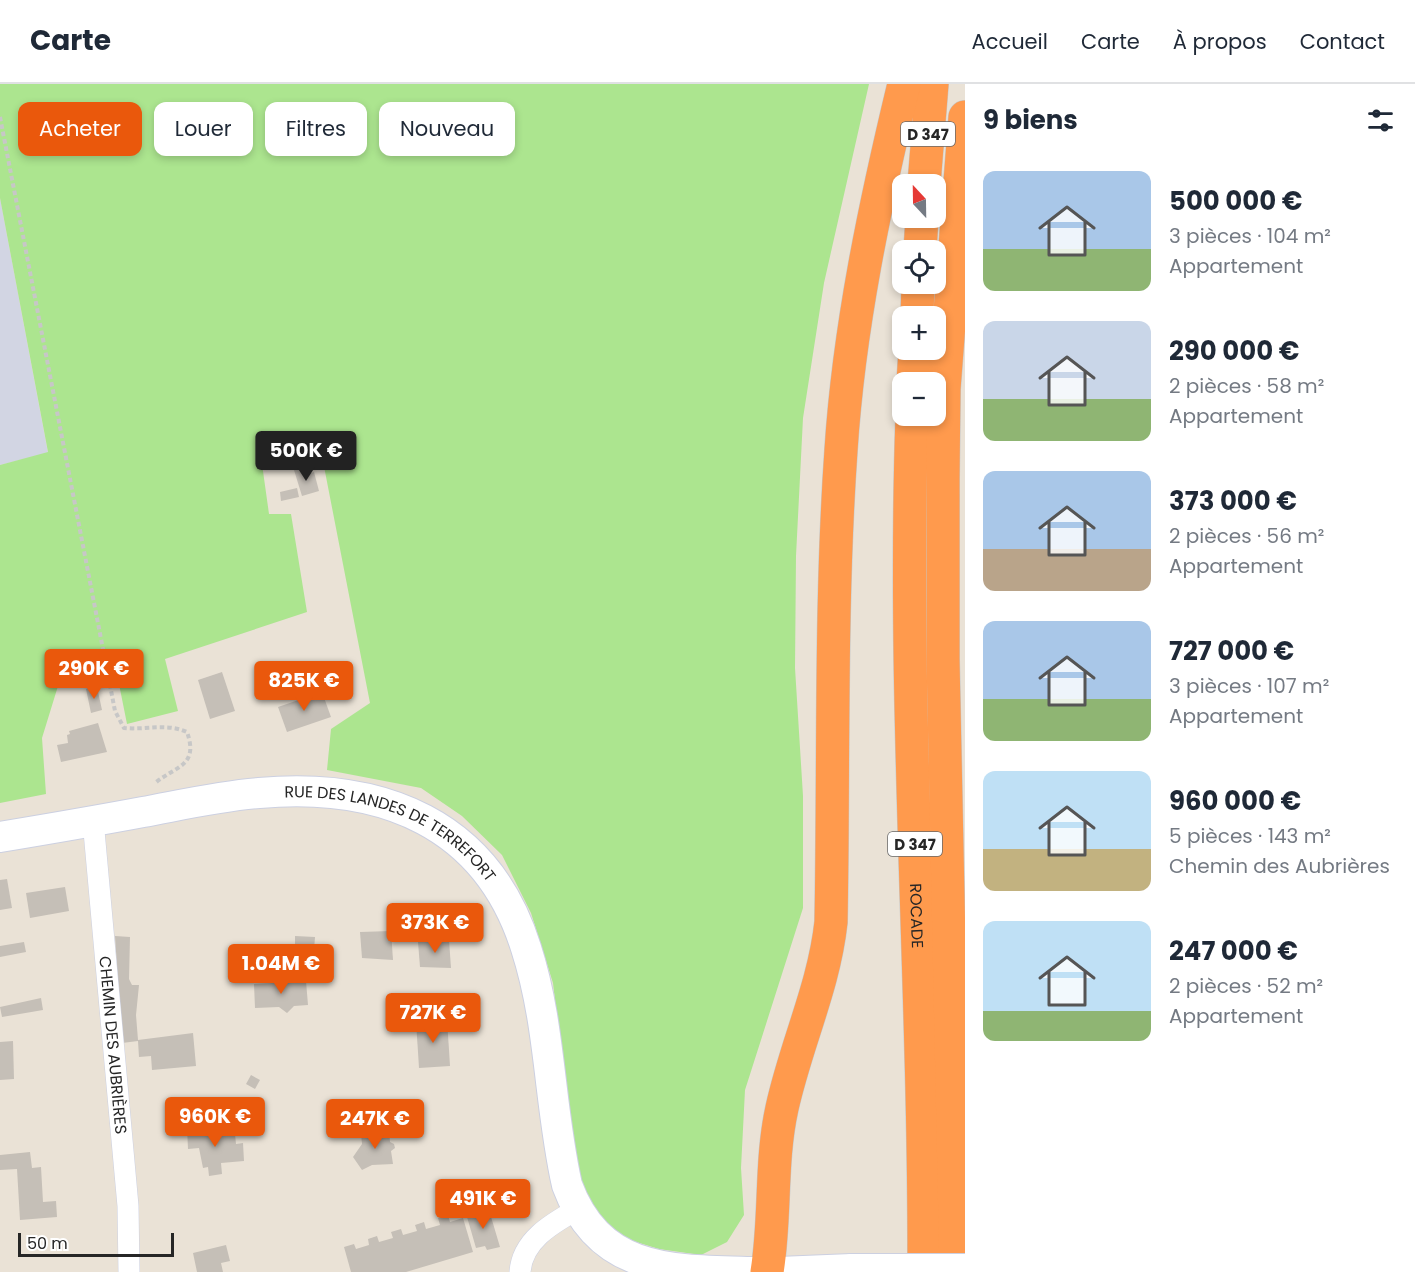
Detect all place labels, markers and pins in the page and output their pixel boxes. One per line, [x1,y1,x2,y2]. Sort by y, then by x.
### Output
pin: 500K € [257,431,355,482]
pin: 290K € [45,649,143,700]
pin: 825K € [255,661,353,712]
pin: 373K € [386,903,484,954]
pin: 1.04M € [226,944,336,995]
pin: 727K € [384,993,482,1044]
pin: 960K € [166,1097,264,1148]
pin: 247K € [326,1099,424,1150]
pin: 491K € [434,1179,532,1230]

